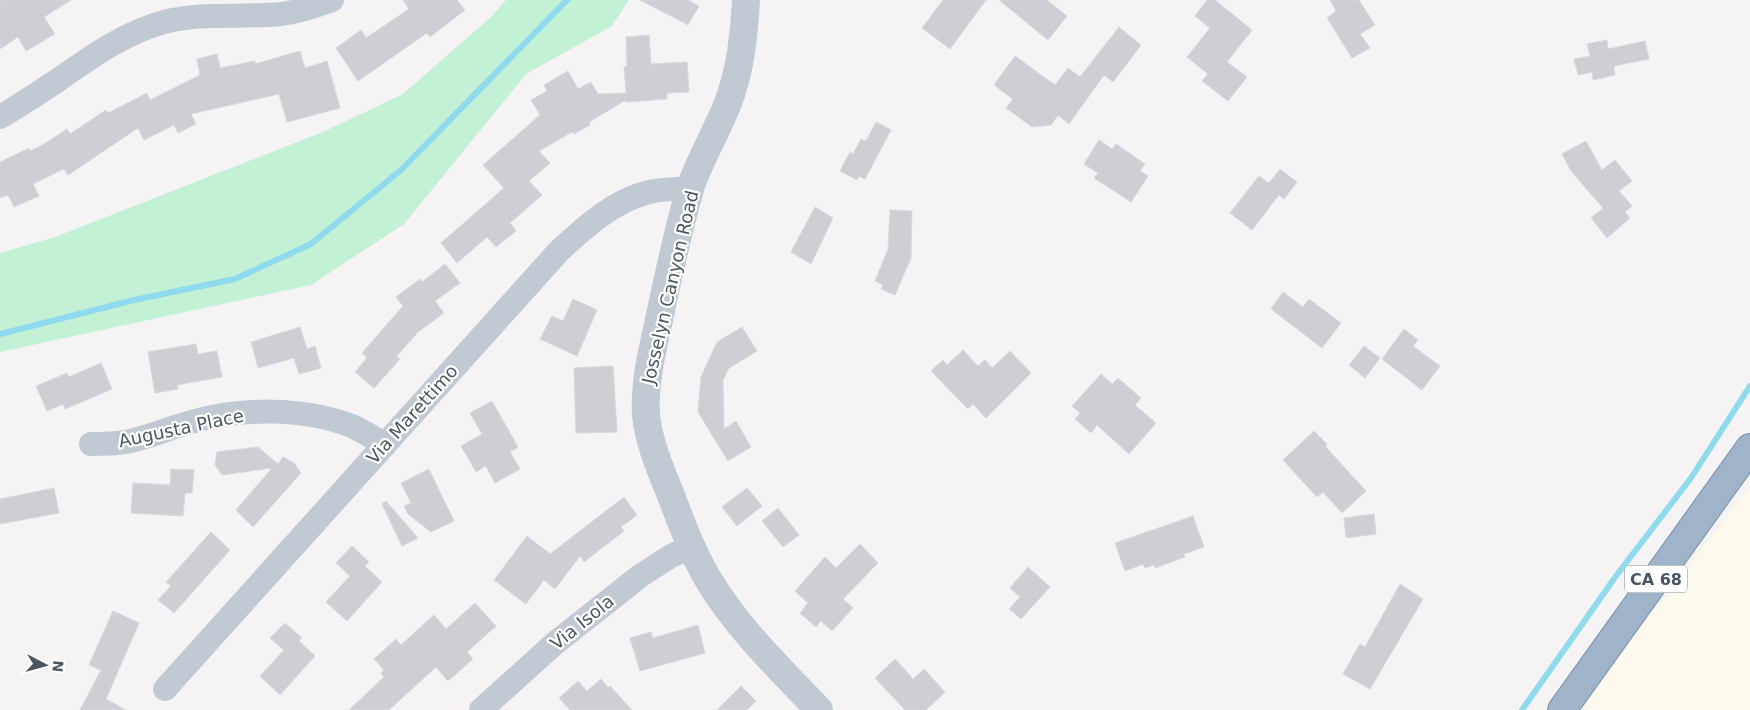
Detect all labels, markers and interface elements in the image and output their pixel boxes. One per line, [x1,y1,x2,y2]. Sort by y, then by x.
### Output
street label: Josselyn Canyon Road [637,188,702,387]
street label: Via Marettimo [362,360,462,468]
street label: Augusta Place [116,404,246,452]
road number: CA 68 [1625,566,1687,592]
street label: Via Isola [546,590,618,654]
north arrow [20,640,70,690]
text: N [49,660,66,673]

